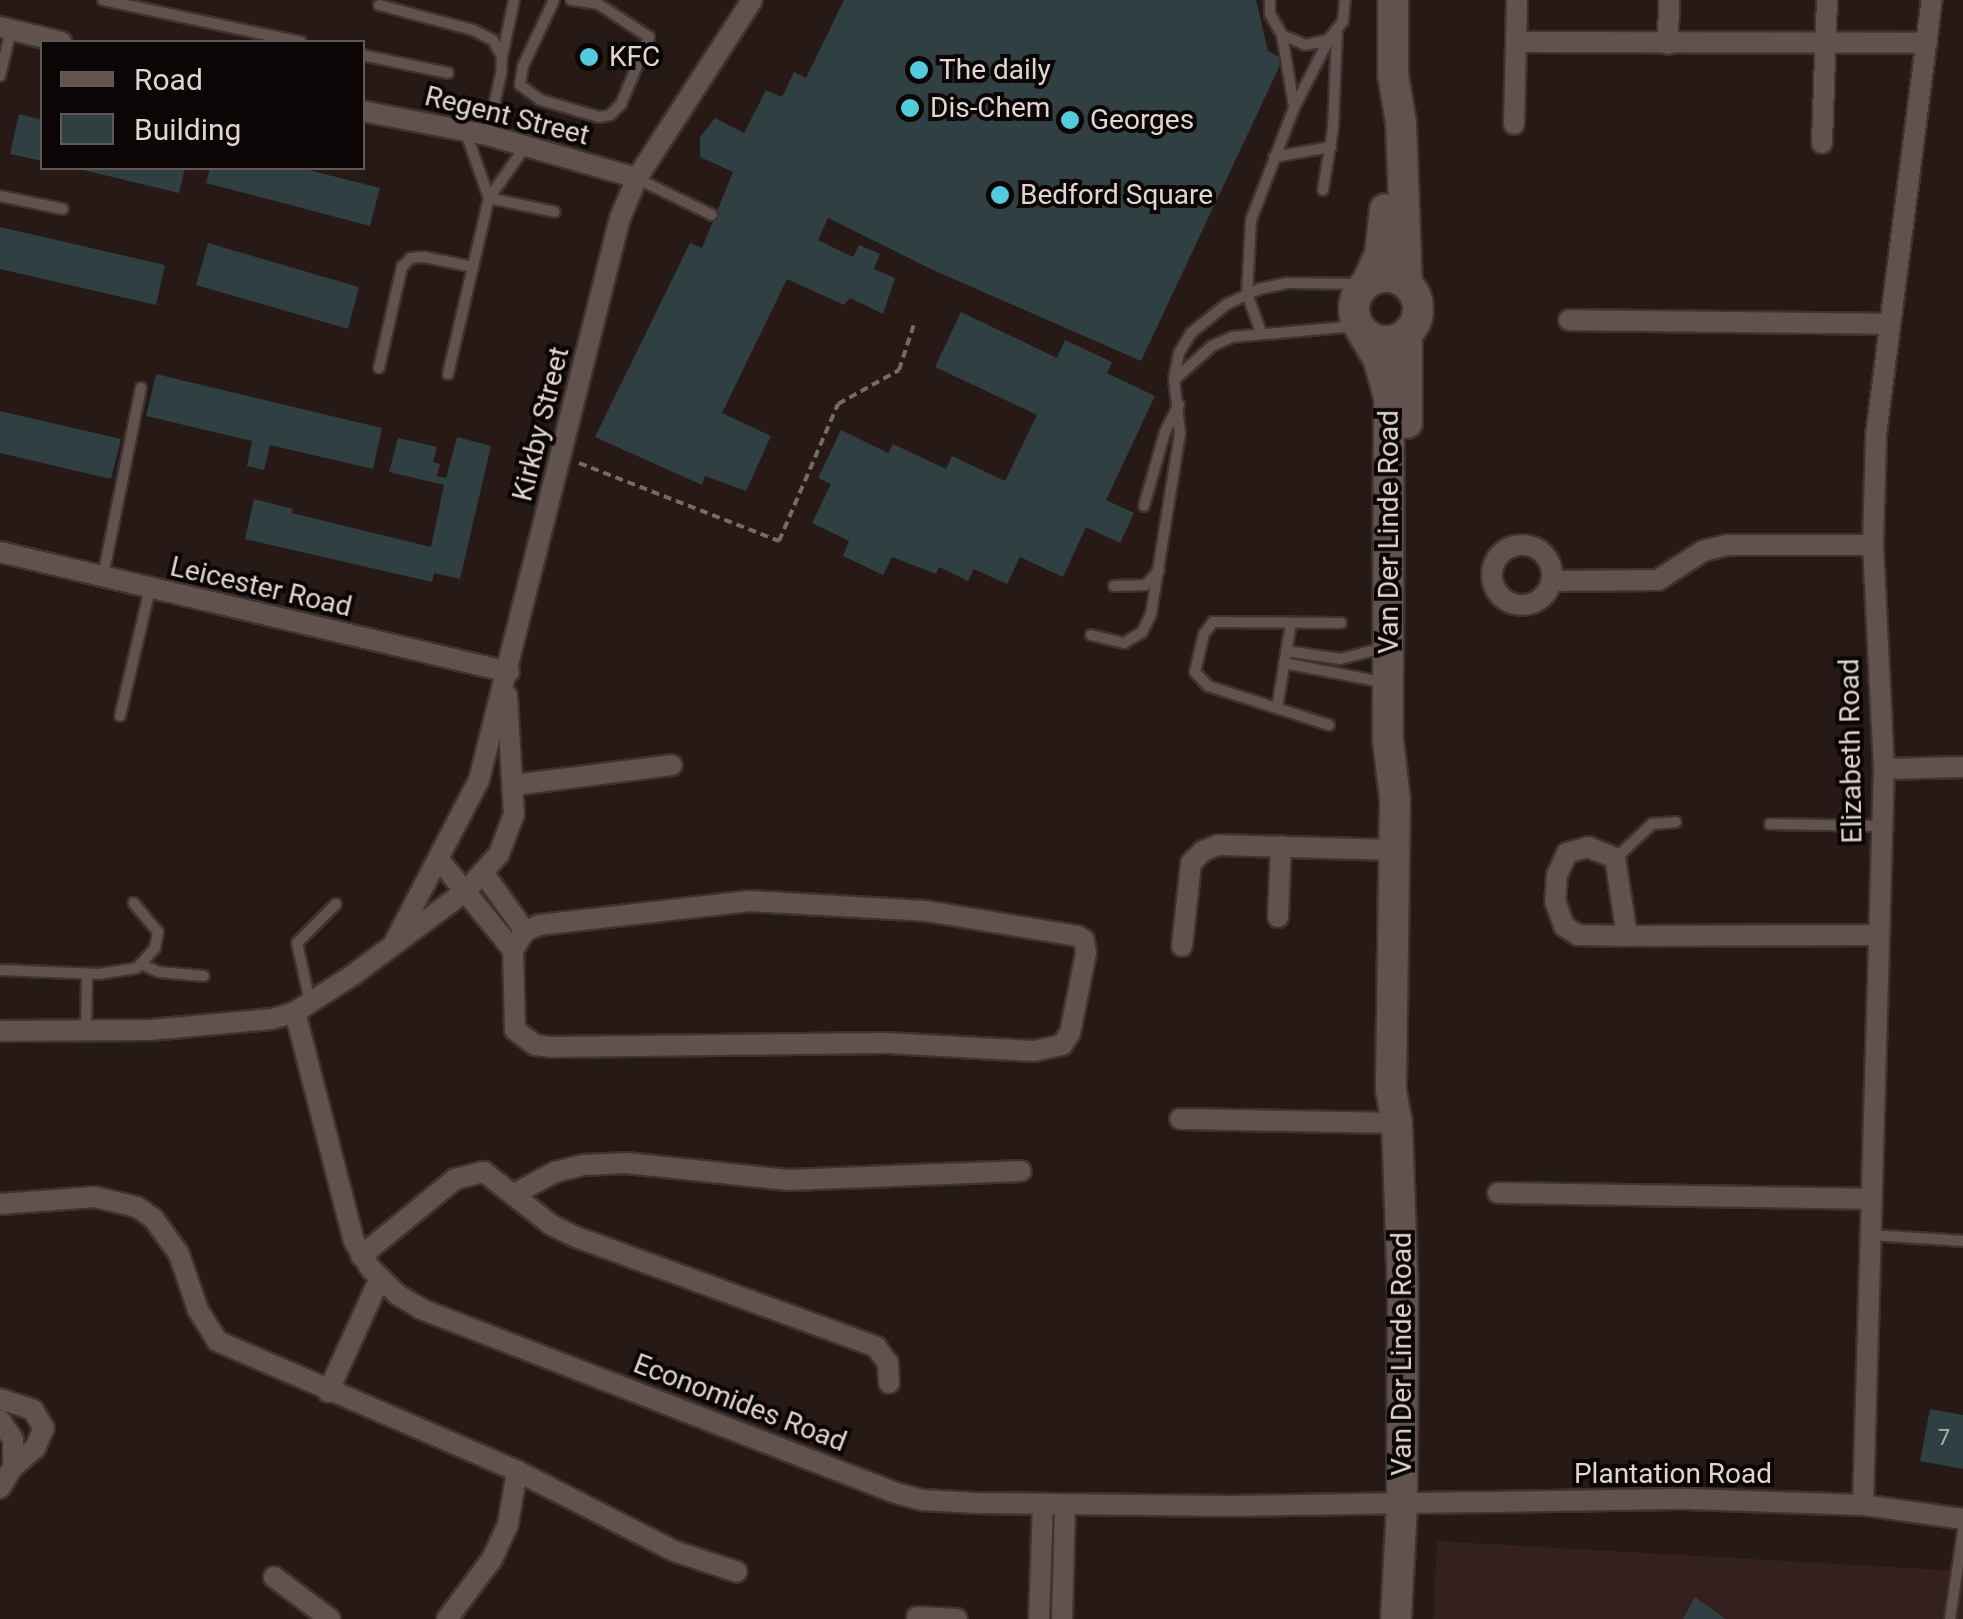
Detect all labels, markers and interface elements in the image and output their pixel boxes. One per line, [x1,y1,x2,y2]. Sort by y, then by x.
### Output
legend [40,40,365,170]
place label: KFC [609,40,660,74]
marker: KFC [578,46,600,68]
place label: The daily [939,53,1051,87]
marker: The daily [908,59,930,81]
text: Road [134,62,203,97]
street label: Regent Street [421,79,593,153]
place label: Dis-Chem [930,91,1050,125]
marker: Dis-Chem [899,97,921,119]
place label: Georges [1090,103,1194,137]
marker: Georges [1059,109,1081,131]
text: Building [134,112,241,147]
place label: Bedford Square [1020,178,1213,212]
marker: Bedford Square [989,184,1011,206]
street label: Kirkby Street [506,343,576,505]
street label: Van Der Linde Road [1372,410,1406,654]
street label: Leicester Road [167,550,355,624]
street label: Elizabeth Road [1833,658,1869,844]
street label: Van Der Linde Road [1385,1232,1419,1476]
street label: Economides Road [629,1347,851,1459]
house number: 7 [1938,1425,1950,1451]
street label: Plantation Road [1574,1457,1772,1491]

